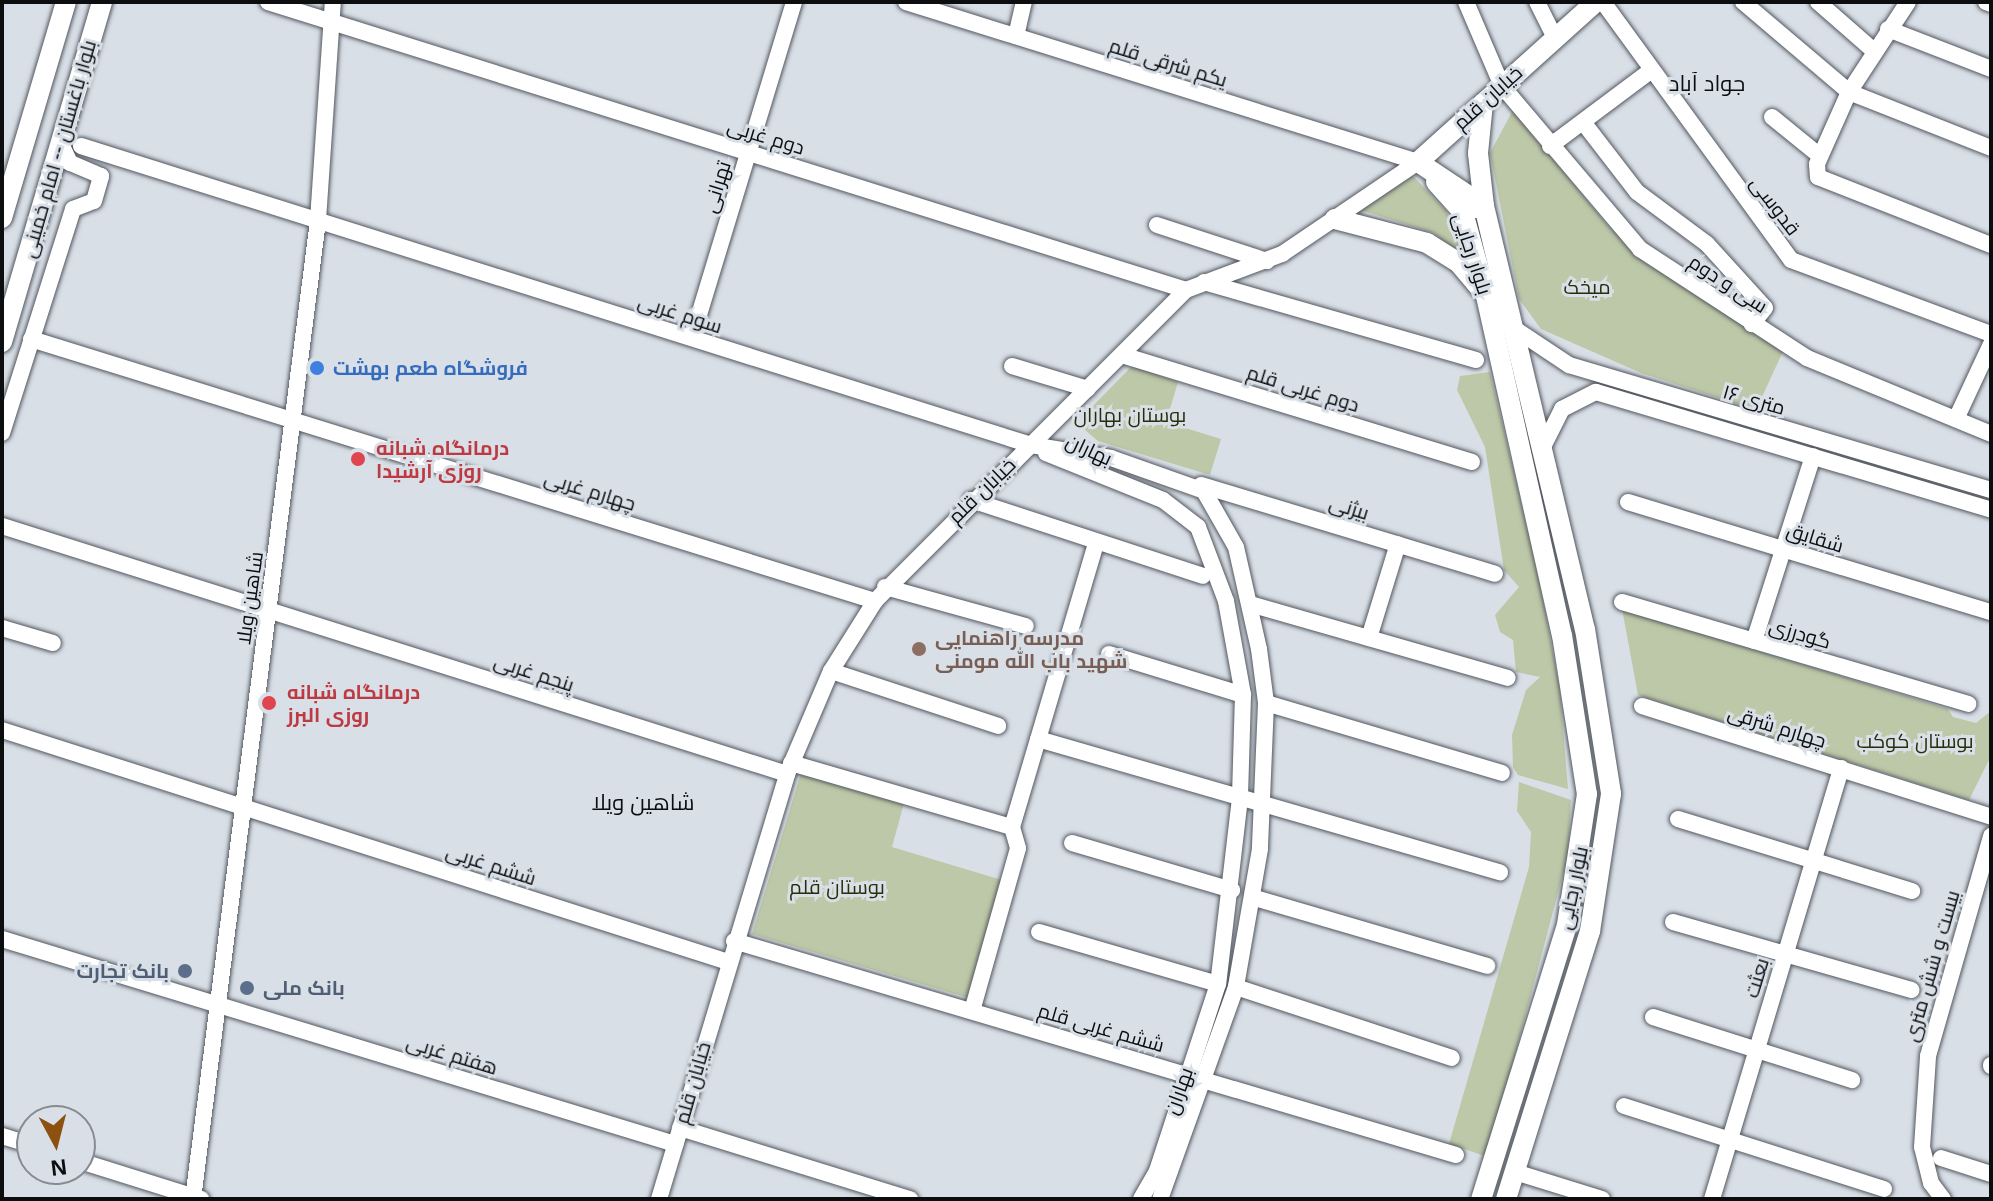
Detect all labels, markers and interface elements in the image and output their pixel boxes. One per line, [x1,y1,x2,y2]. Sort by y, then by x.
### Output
street label: یکم شرقی قلم [1106,34,1230,92]
street label: بلوار باغستان -- امام خمینی [16,37,102,261]
street label: خیابان قلم [1449,61,1527,135]
district label: جواد آباد [1669,71,1745,97]
street label: دوم غربی [724,114,808,160]
street label: تهرانی [698,158,736,216]
street label: قدوسی [1745,172,1805,240]
street label: بلوار رجایی [1448,210,1496,298]
street label: سی و دوم [1684,250,1772,318]
park label: میخک [1563,275,1611,299]
street label: سوم غربی [635,289,725,339]
place label: فروشگاه طعم بهشت [333,356,528,380]
marker: فروشگاه طعم بهشت [308,359,326,377]
street label: دوم غربی قلم [1244,360,1362,418]
street label: ۱۶ متری [1720,380,1788,420]
park label: بوستان بهاران [1074,403,1186,427]
street label: بهاران [1062,429,1116,471]
place label: درمانگاه شبانه روزی آرشیدا [376,436,509,483]
marker: درمانگاه شبانه روزی آرشیدا [347,448,369,470]
street label: خیابان قلم [943,453,1021,529]
street label: چهارم غربی [541,466,639,516]
street label: بیژنی [1326,491,1372,525]
street label: شقایق [1784,518,1846,558]
street label: شاهین ویلا [232,550,268,646]
street label: گودرزی [1766,614,1834,654]
place label: مدرسه راهنمایی شهید باب الله مومنی [935,626,1127,673]
marker: مدرسه راهنمایی شهید باب الله مومنی [910,640,928,658]
street label: پنجم غربی [491,649,577,697]
place label: درمانگاه شبانه روزی البرز [287,680,420,727]
marker: درمانگاه شبانه روزی البرز [258,692,280,714]
street label: چهارم شرقی [1725,701,1829,753]
park label: بوستان کوکب [1857,729,1973,753]
district label: شاهین ویلا [592,790,694,816]
street label: ششم غربی [443,839,539,891]
street label: بلوار رجایی [1552,844,1594,932]
park label: بوستان قلم [789,875,885,899]
street label: بیست و شش متری [1899,887,1965,1045]
street label: بعثت [1740,955,1774,1001]
place label: بانک تجارت [76,959,169,983]
marker: بانک تجارت [176,962,194,980]
place label: بانک ملی [263,976,345,1000]
marker: بانک ملی [238,979,256,997]
street label: ششم غربی قلم [1035,998,1167,1058]
street label: هفتم غربی [403,1030,501,1080]
street label: خیابان قلم [670,1039,716,1127]
street label: بهاران [1159,1064,1199,1118]
north arrow [16,1105,96,1185]
text: N [49,1154,68,1181]

